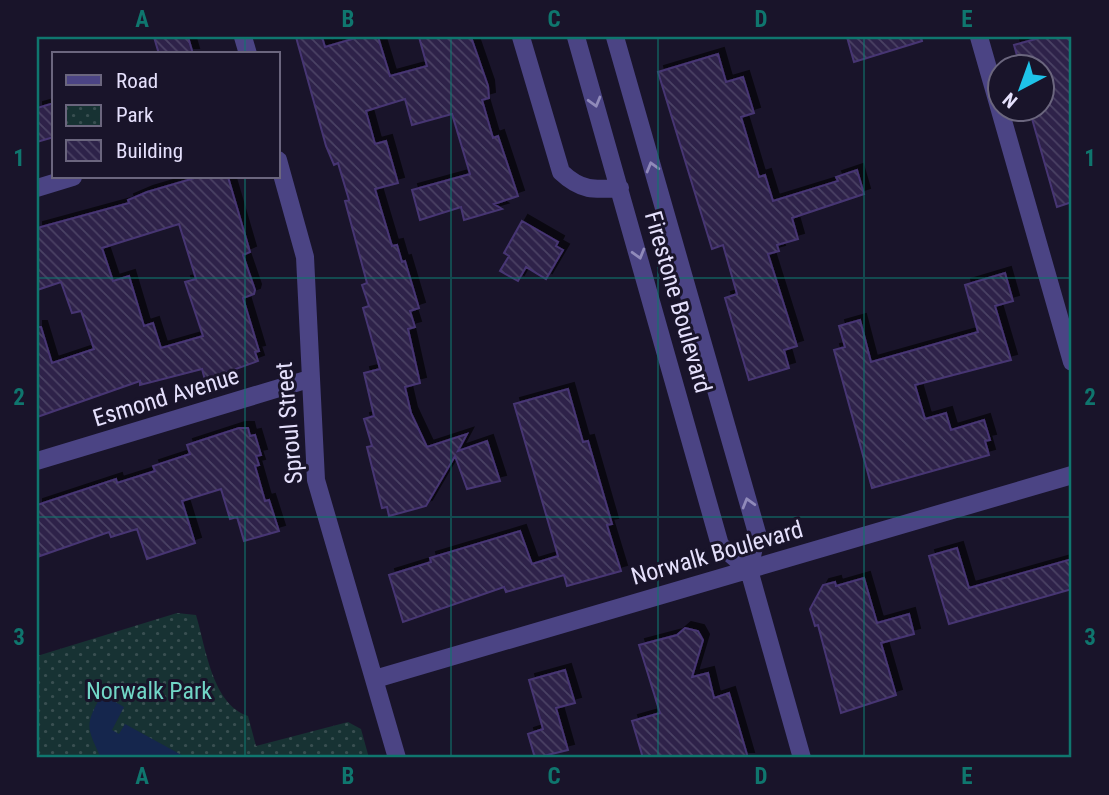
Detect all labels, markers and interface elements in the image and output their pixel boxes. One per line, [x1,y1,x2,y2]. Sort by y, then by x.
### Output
text: A [135,6,149,33]
text: B [342,6,354,33]
text: C [547,6,561,33]
text: D [755,6,768,33]
text: E [961,6,973,33]
legend [52,52,280,178]
north arrow [986,52,1056,122]
text: Road [116,69,158,93]
text: N [998,88,1022,113]
one-way arrow [587,96,602,108]
text: Park [116,103,154,127]
text: Building [116,139,183,163]
text: 1 [13,145,25,172]
text: 1 [1084,145,1096,172]
one-way arrow [646,161,660,173]
street label: Firestone Boulevard [639,208,717,396]
one-way arrow [630,248,645,260]
street label: Sproul Street [270,361,308,485]
street label: Esmond Avenue [90,362,242,432]
text: 2 [13,384,25,411]
text: 2 [1084,384,1096,411]
one-way arrow [742,498,757,510]
street label: Norwalk Boulevard [628,515,806,591]
text: 3 [13,624,25,651]
text: 3 [1084,624,1096,651]
park label: Norwalk Park [86,677,212,705]
text: A [135,763,149,790]
text: B [342,763,354,790]
text: C [547,763,561,790]
text: D [755,763,768,790]
text: E [961,763,973,790]

